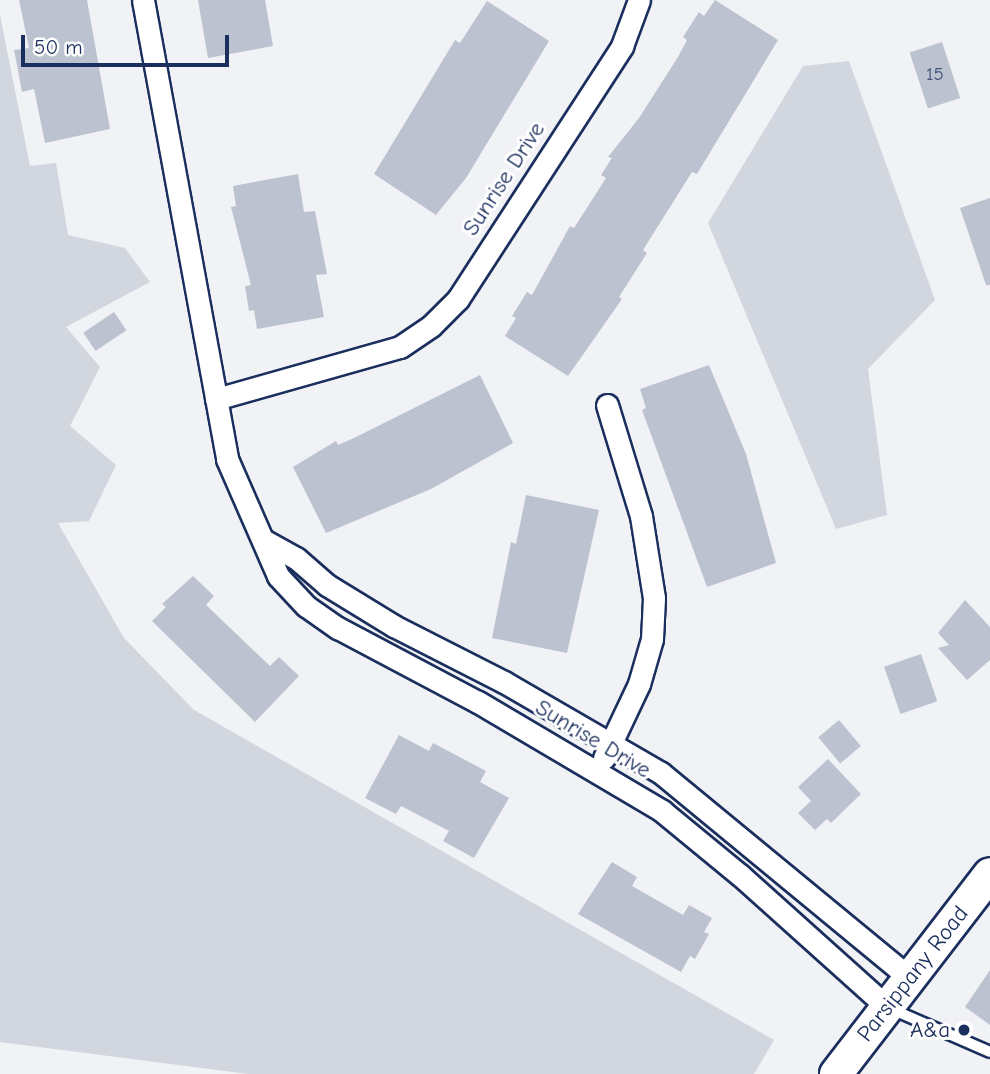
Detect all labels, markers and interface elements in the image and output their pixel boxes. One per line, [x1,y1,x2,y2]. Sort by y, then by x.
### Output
scale bar [24,21,233,65]
text: 50 m [34,35,83,59]
house number: 15 [926,64,944,86]
street label: Sunrise Drive [457,117,551,241]
street label: Sunrise Drive [530,694,656,784]
street label: Parsippany Road [852,901,974,1047]
place label: A&a [910,1016,950,1044]
marker: A&a [956,1022,972,1038]

